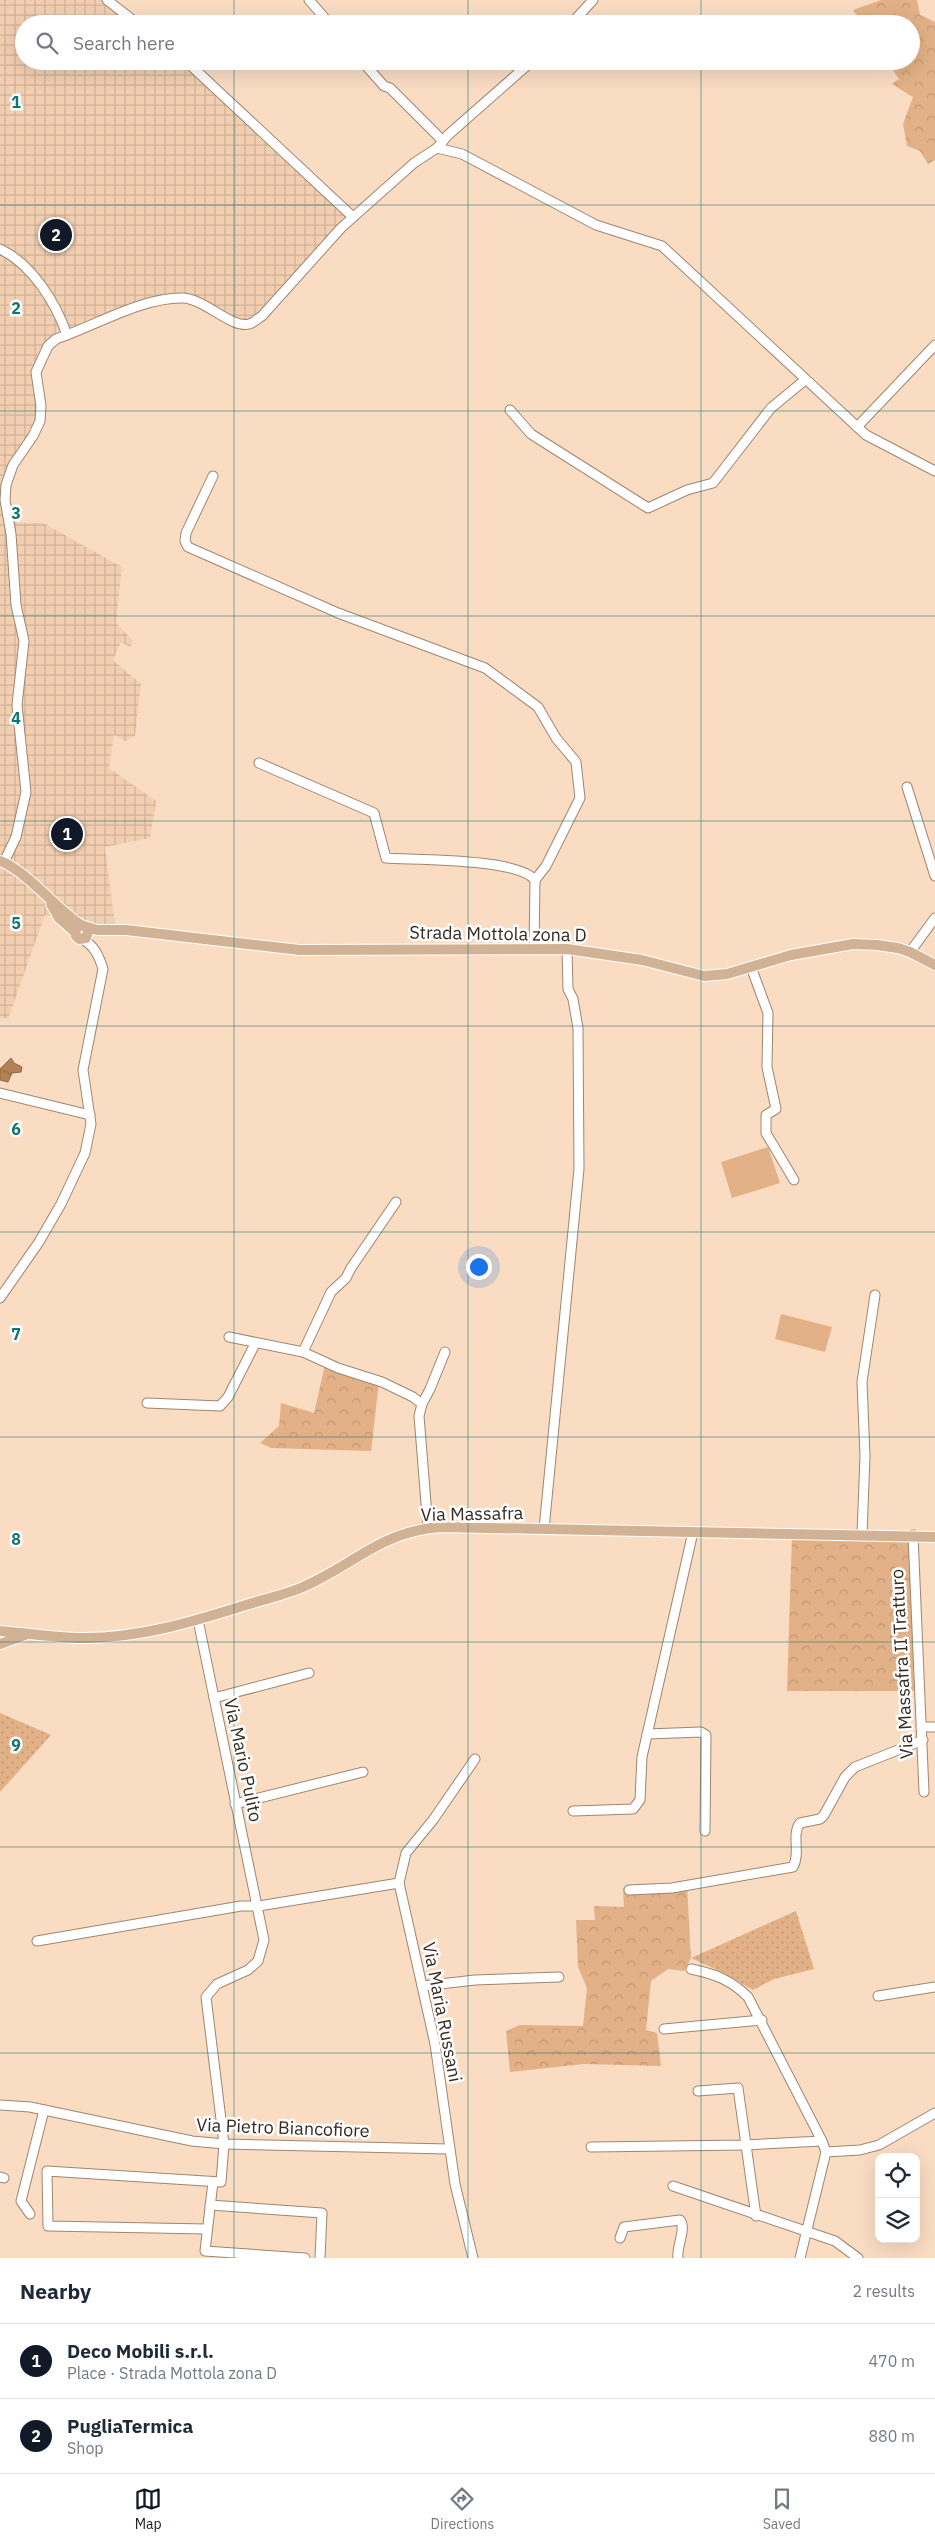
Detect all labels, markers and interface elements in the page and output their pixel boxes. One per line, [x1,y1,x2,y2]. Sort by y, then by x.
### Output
search box [15,15,920,70]
icon: search [33,29,61,57]
text: Search here [73,31,175,55]
text: 1 [11,92,21,112]
pin: 2 [40,216,72,254]
text: 2 [11,298,21,318]
text: 3 [11,503,21,523]
text: 4 [11,708,21,728]
pin: 1 [51,815,83,853]
text: 5 [11,913,21,933]
street label: Strada Mottola zona D [409,920,587,947]
text: 6 [11,1119,21,1139]
your location [466,1254,492,1280]
text: 7 [11,1324,21,1344]
street label: Via Massafra [421,1501,524,1526]
text: 8 [11,1529,21,1549]
street label: Via Massafra II Tratturo [885,1568,918,1760]
street label: Via Mario Pulito [219,1696,268,1824]
text: 9 [11,1735,21,1755]
street label: Via Maria Russani [418,1940,467,2084]
street label: Via Pietro Biancofiore [196,2113,370,2142]
map controls [875,2153,920,2243]
button: locate [875,2153,920,2198]
button: layers [875,2198,920,2243]
text: Nearby [20,2277,91,2305]
text: 2 results [852,2281,915,2301]
text: Deco Mobili s.r.l. [67,2339,214,2363]
text: 1 [31,2351,41,2371]
text: 470 m [868,2351,915,2371]
text: Place · Strada Mottola zona D [67,2363,277,2383]
text: PugliaTermica [67,2414,193,2438]
text: 2 [31,2426,41,2446]
text: 880 m [868,2426,915,2446]
text: Shop [67,2438,104,2458]
tab: Map [134,2485,162,2533]
tab: Directions [431,2485,494,2533]
tab: Saved [763,2485,801,2533]

